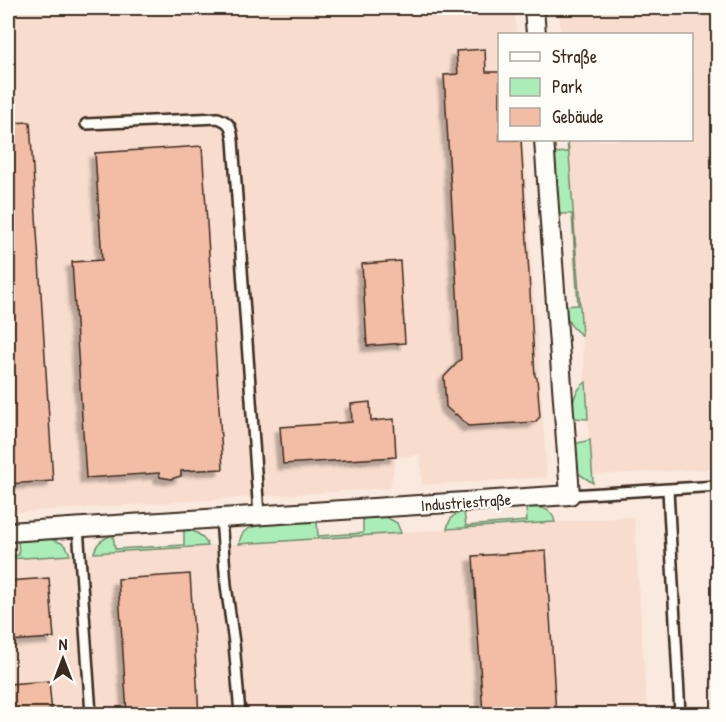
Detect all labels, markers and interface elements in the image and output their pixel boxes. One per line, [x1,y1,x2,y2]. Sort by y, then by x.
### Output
legend [498,33,693,141]
text: Straße [552,44,597,69]
text: Park [552,74,583,99]
text: Gebäude [552,104,604,129]
street label: Industriestraße [420,488,512,516]
north arrow [33,629,93,689]
text: N [59,633,68,655]

